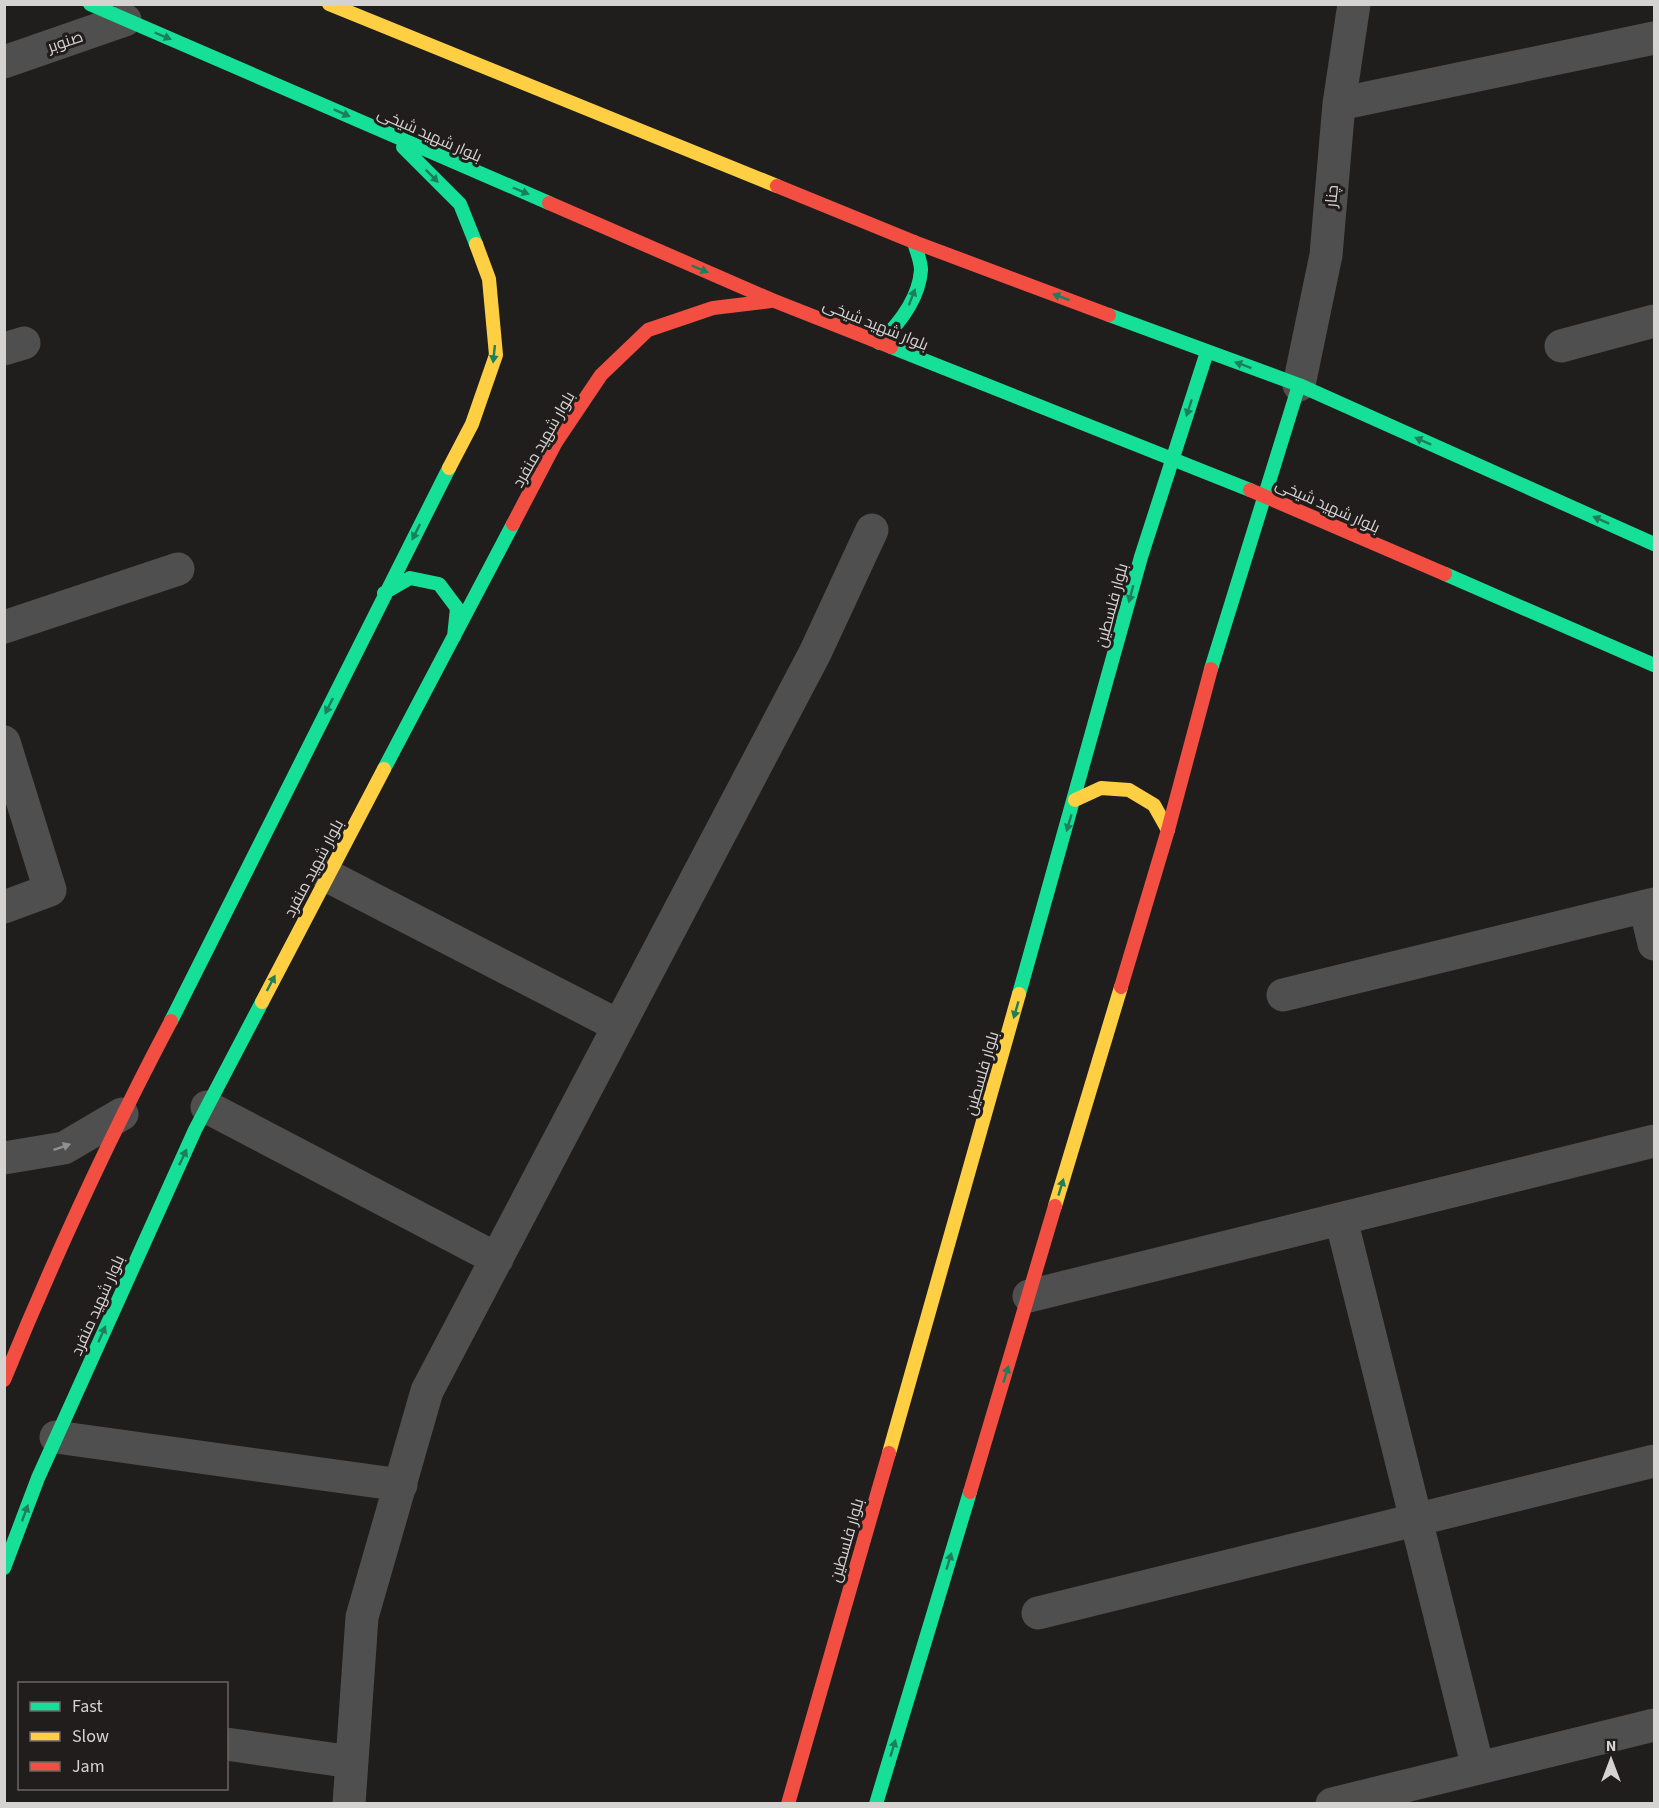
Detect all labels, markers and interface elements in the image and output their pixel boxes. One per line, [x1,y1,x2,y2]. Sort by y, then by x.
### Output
street label: صنوبر [44,26,86,59]
one-way arrow [154,32,172,41]
street label: بلوار شهید شیخی [374,102,485,168]
one-way arrow [333,109,351,119]
one-way arrow [425,169,439,183]
street label: چنار [1320,184,1344,209]
one-way arrow [512,186,530,196]
one-way arrow [691,264,709,274]
one-way arrow [907,288,917,306]
one-way arrow [1052,292,1070,302]
street label: بلوار شهید شیخی [820,294,932,356]
one-way arrow [489,345,499,364]
one-way arrow [1234,360,1252,370]
street label: بلوار شهید منفرد [507,387,580,492]
one-way arrow [1184,399,1193,417]
one-way arrow [1415,436,1432,445]
street label: بلوار شهید شیخی [1272,473,1383,539]
one-way arrow [1593,516,1610,525]
one-way arrow [411,523,421,540]
street label: بلوار فلسطین [1090,561,1134,650]
one-way arrow [1126,585,1135,603]
one-way arrow [324,697,334,715]
one-way arrow [1064,814,1073,832]
street label: بلوار شهید منفرد [279,816,349,921]
one-way arrow [266,975,276,992]
one-way arrow [1011,1002,1020,1020]
street label: بلوار فلسطین [959,1029,1004,1118]
one-way arrow [53,1142,71,1151]
one-way arrow [178,1148,187,1165]
one-way arrow [1057,1178,1066,1196]
street label: بلوار شهید منفرد [66,1252,130,1359]
one-way arrow [97,1326,106,1343]
one-way arrow [1001,1365,1011,1383]
street label: بلوار فلسطین [824,1496,869,1585]
one-way arrow [20,1504,30,1522]
one-way arrow [945,1552,954,1570]
legend [18,1682,228,1790]
text: Fast [72,1694,103,1719]
text: Slow [72,1724,109,1749]
north arrow [1581,1730,1641,1790]
text: N [1606,1735,1616,1757]
one-way arrow [889,1738,898,1756]
text: Jam [72,1754,105,1779]

